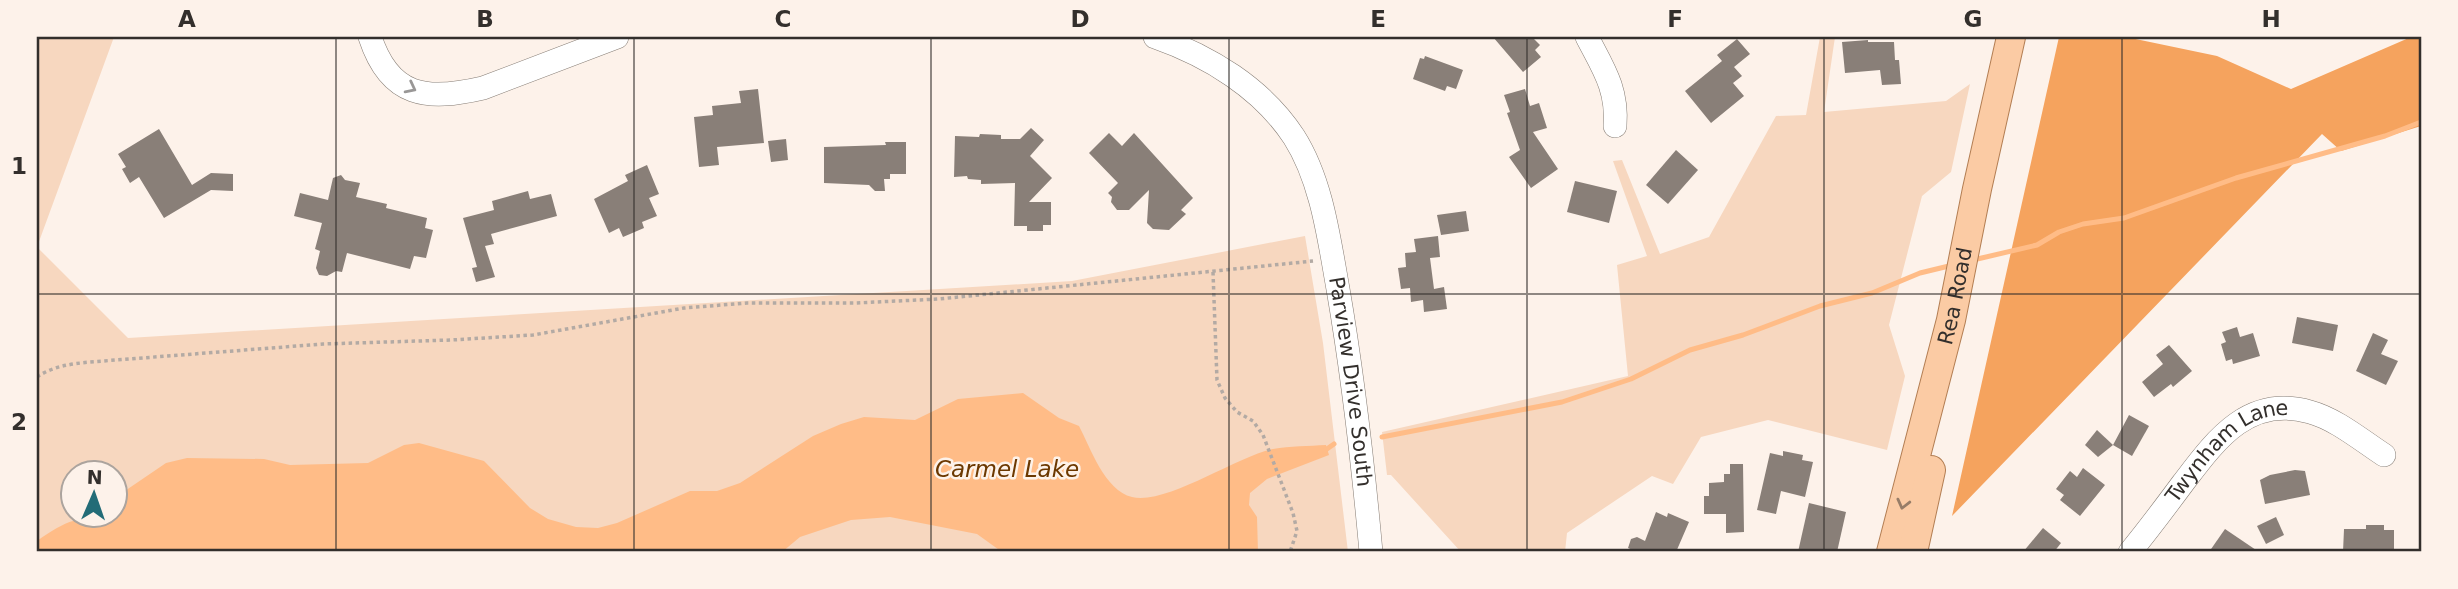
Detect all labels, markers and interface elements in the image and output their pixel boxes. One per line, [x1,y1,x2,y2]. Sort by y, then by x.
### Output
text: A [178,6,196,32]
text: B [476,6,494,32]
text: C [775,6,791,32]
text: D [1070,6,1090,32]
text: E [1370,6,1386,32]
text: F [1667,6,1683,32]
text: G [1964,6,1982,32]
text: H [2261,6,2281,32]
one-way arrow [403,80,416,94]
text: 1 [11,153,27,179]
street label: Rea Road [1933,245,1977,347]
street label: Parview Drive South [1324,275,1377,488]
street label: Twynham Lane [2160,396,2289,508]
text: 2 [11,409,27,435]
water label: Carmel Lake [935,456,1079,482]
north arrow [60,460,130,530]
text: N [86,466,103,488]
one-way arrow [1897,498,1911,510]

